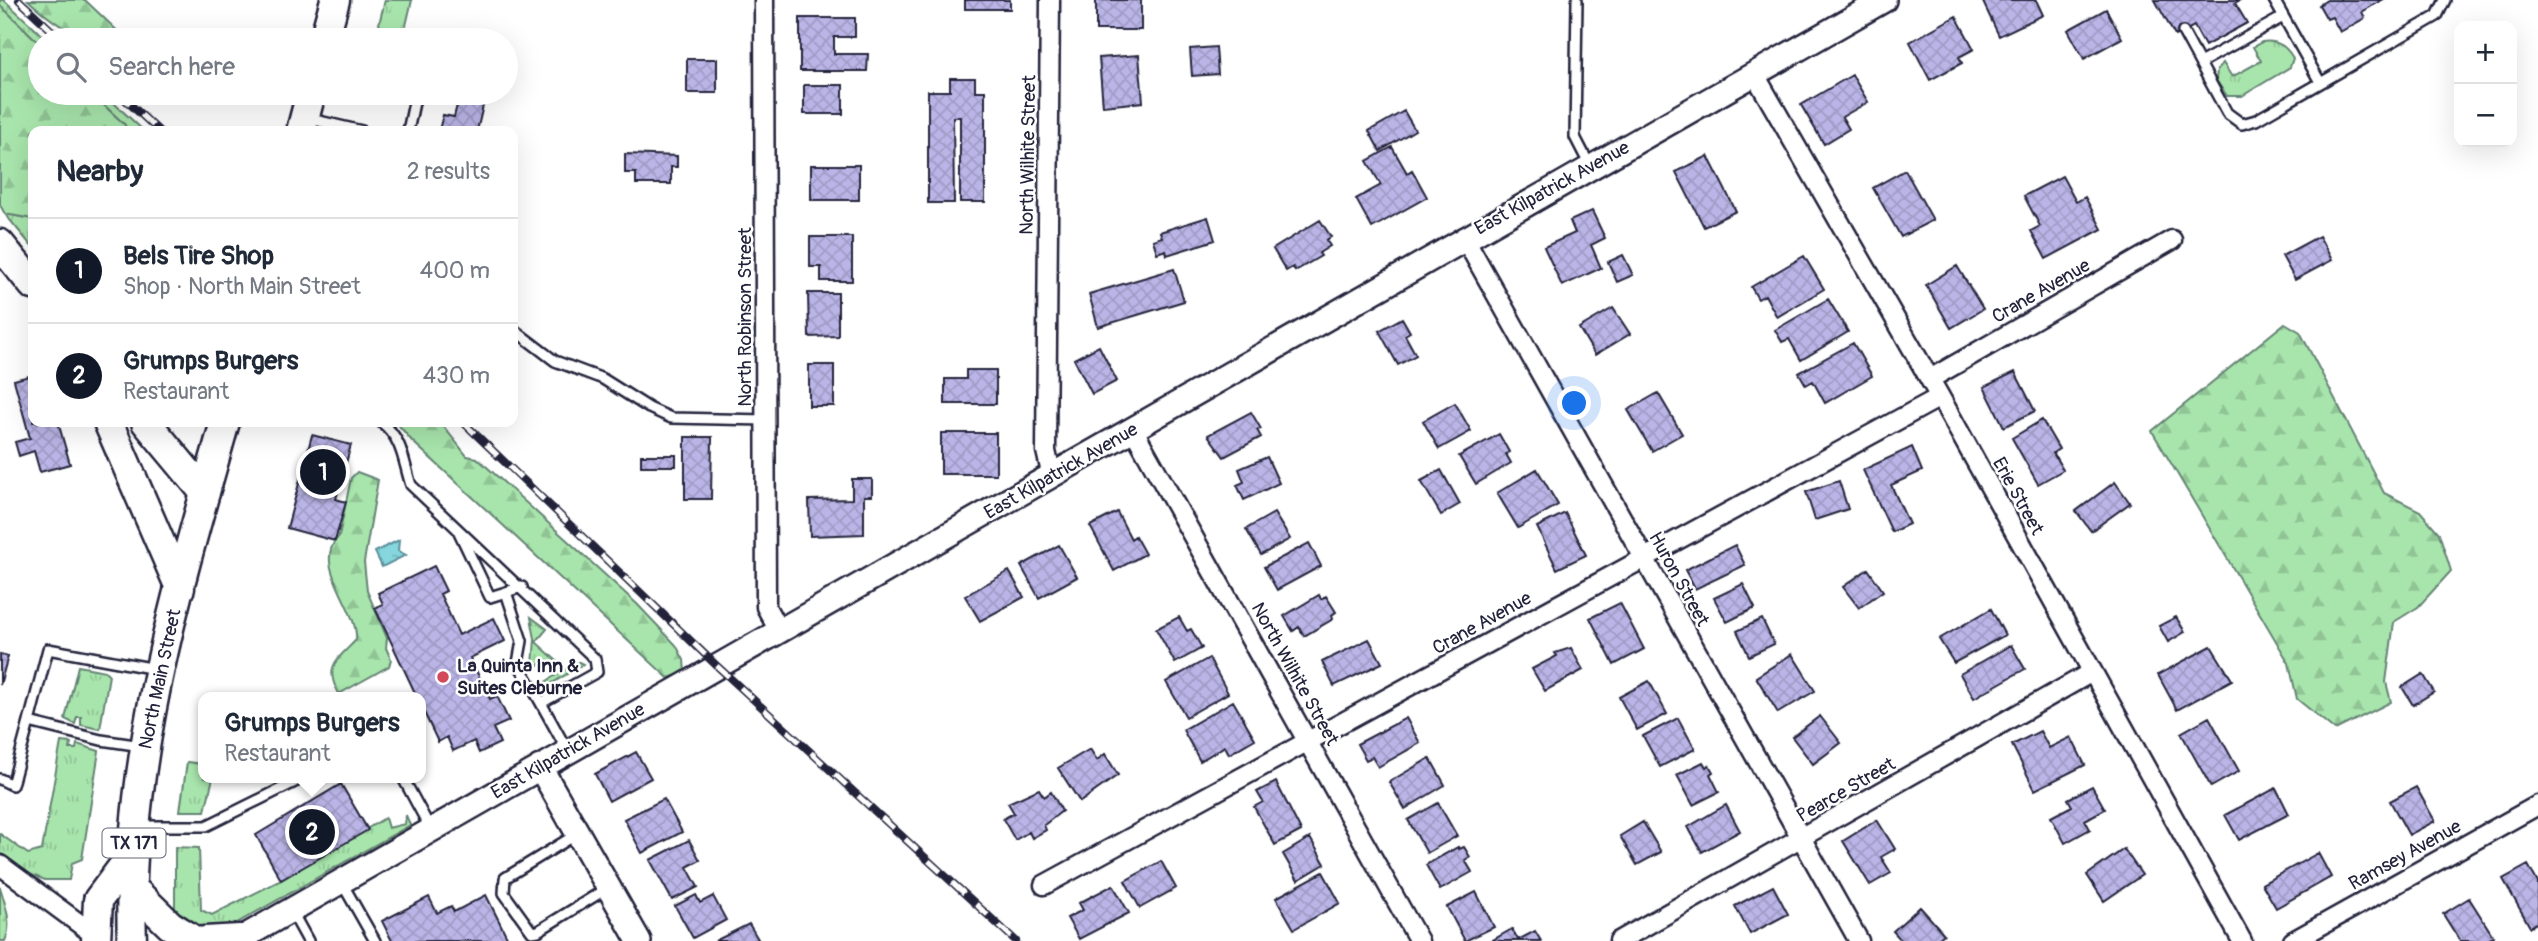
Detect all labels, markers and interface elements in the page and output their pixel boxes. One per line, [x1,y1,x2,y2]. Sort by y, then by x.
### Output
map controls [2454,21,2517,147]
button: + [2454,21,2517,84]
search box [28,28,518,105]
icon: search [52,48,90,86]
text: Search here [108,51,235,83]
street label: North Wilhite Street [1015,75,1041,235]
button: − [2454,84,2517,147]
street label: East Kilpatrick Avenue [1470,135,1634,241]
text: Nearby [56,153,143,190]
text: 2 results [407,157,490,186]
street label: North Robinson Street [733,227,757,407]
text: Bels Tire Shop [123,240,274,272]
street label: Crane Avenue [1988,253,2095,329]
text: 1 [75,256,84,285]
text: 400 m [420,256,490,285]
text: Shop · North Main Street [123,272,361,301]
text: Grumps Burgers [123,345,298,377]
text: 2 [73,361,85,390]
text: 430 m [423,361,490,390]
text: Restaurant [123,377,229,406]
your location [1557,386,1591,420]
street label: East Kilpatrick Avenue [980,417,1143,525]
pin: 1 [300,446,346,498]
street label: Erie Street [1987,453,2049,539]
street label: Huron Street [1643,528,1715,631]
street label: Crane Avenue [1428,586,1536,660]
street label: North Wilhite Street [1246,598,1344,750]
street label: North Main Street [133,606,187,751]
place label: La Quinta Inn & Suites Cleburne [457,654,583,700]
marker: La Quinta Inn & Suites Cleburne [435,669,451,685]
popup [198,692,426,783]
street label: East Kilpatrick Avenue [487,697,650,805]
text: Grumps Burgers [224,707,400,739]
text: Restaurant [224,739,331,768]
street label: Pearce Street [1792,752,1900,828]
pin: 2 [289,806,335,858]
street label: Ramsey Avenue [2345,814,2466,896]
road number: TX 171 [102,828,166,858]

